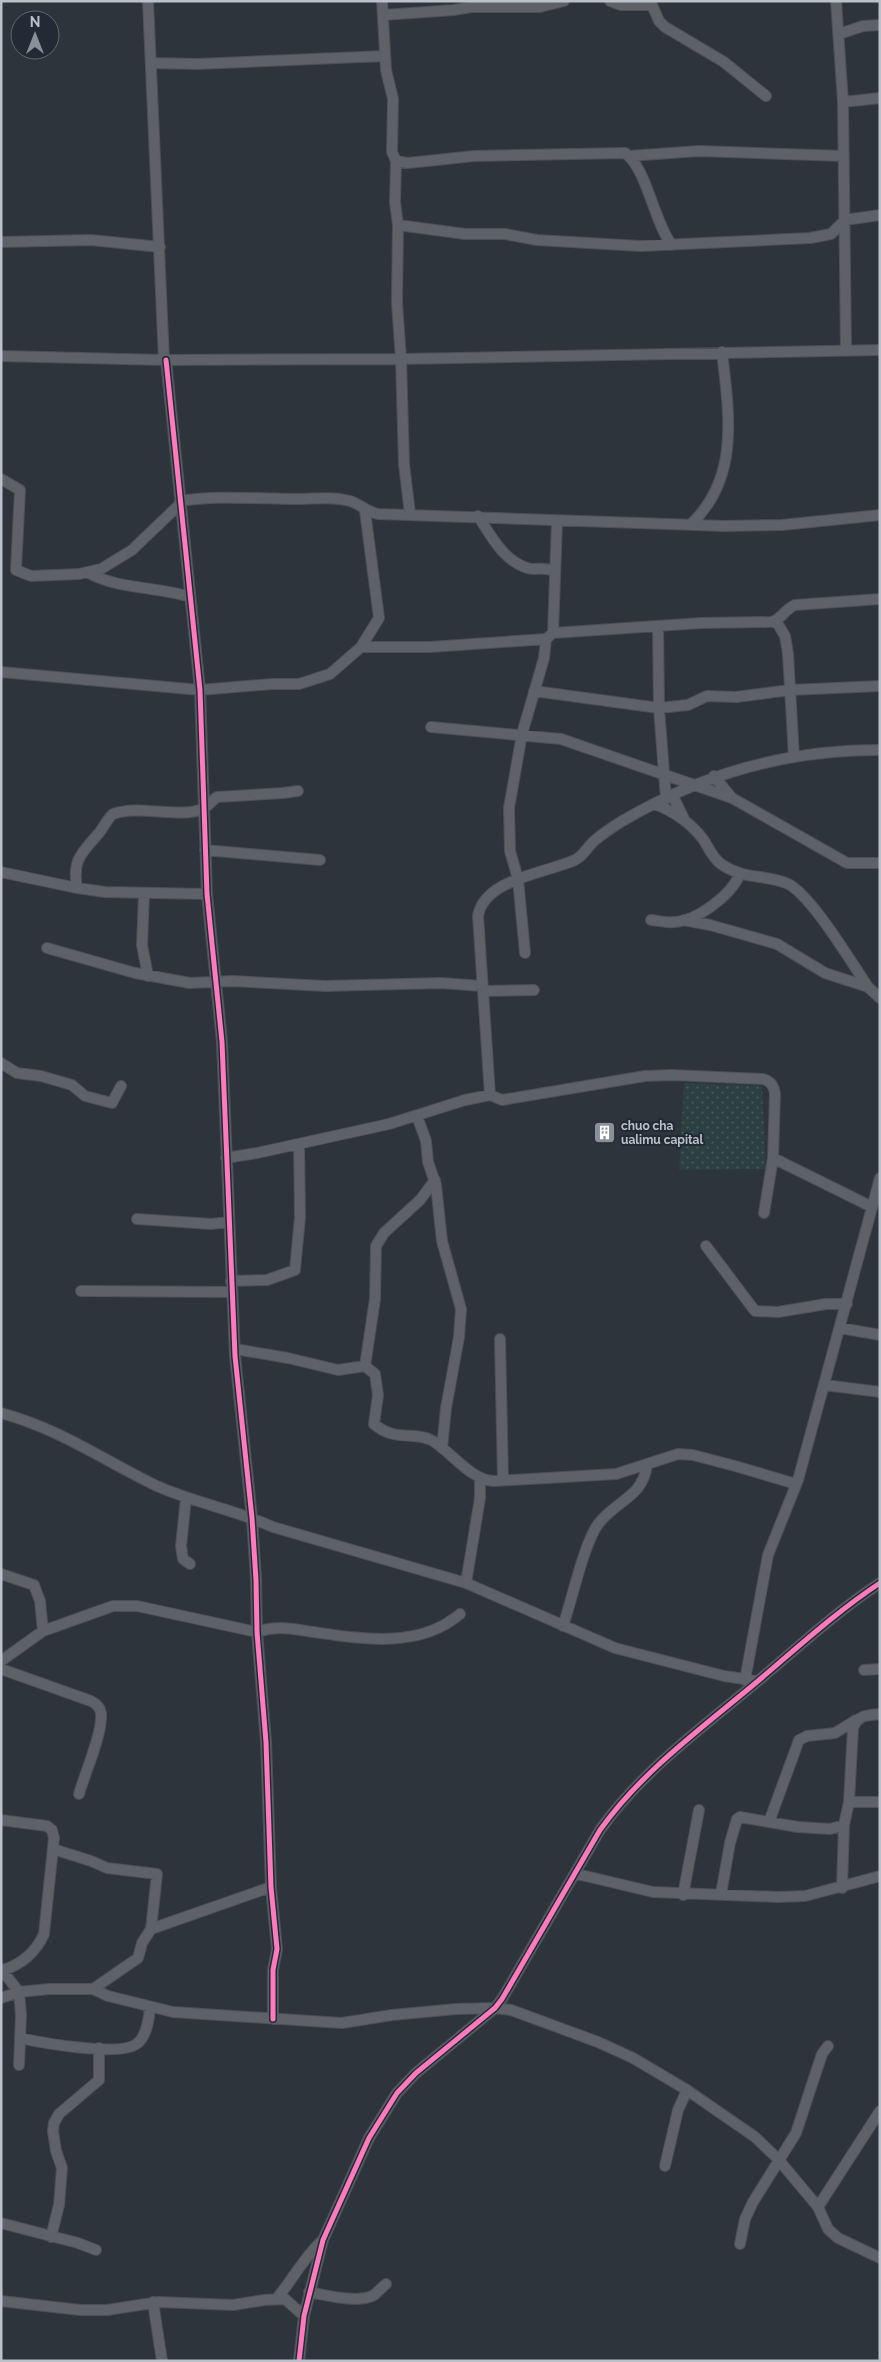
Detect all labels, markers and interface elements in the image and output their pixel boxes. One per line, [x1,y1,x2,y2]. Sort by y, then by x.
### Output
north arrow [10,10,60,60]
text: N [30,14,40,30]
place label: chuo cha ualimu capital [621,1119,703,1147]
building icon: chuo cha ualimu capital [593,1121,617,1145]

